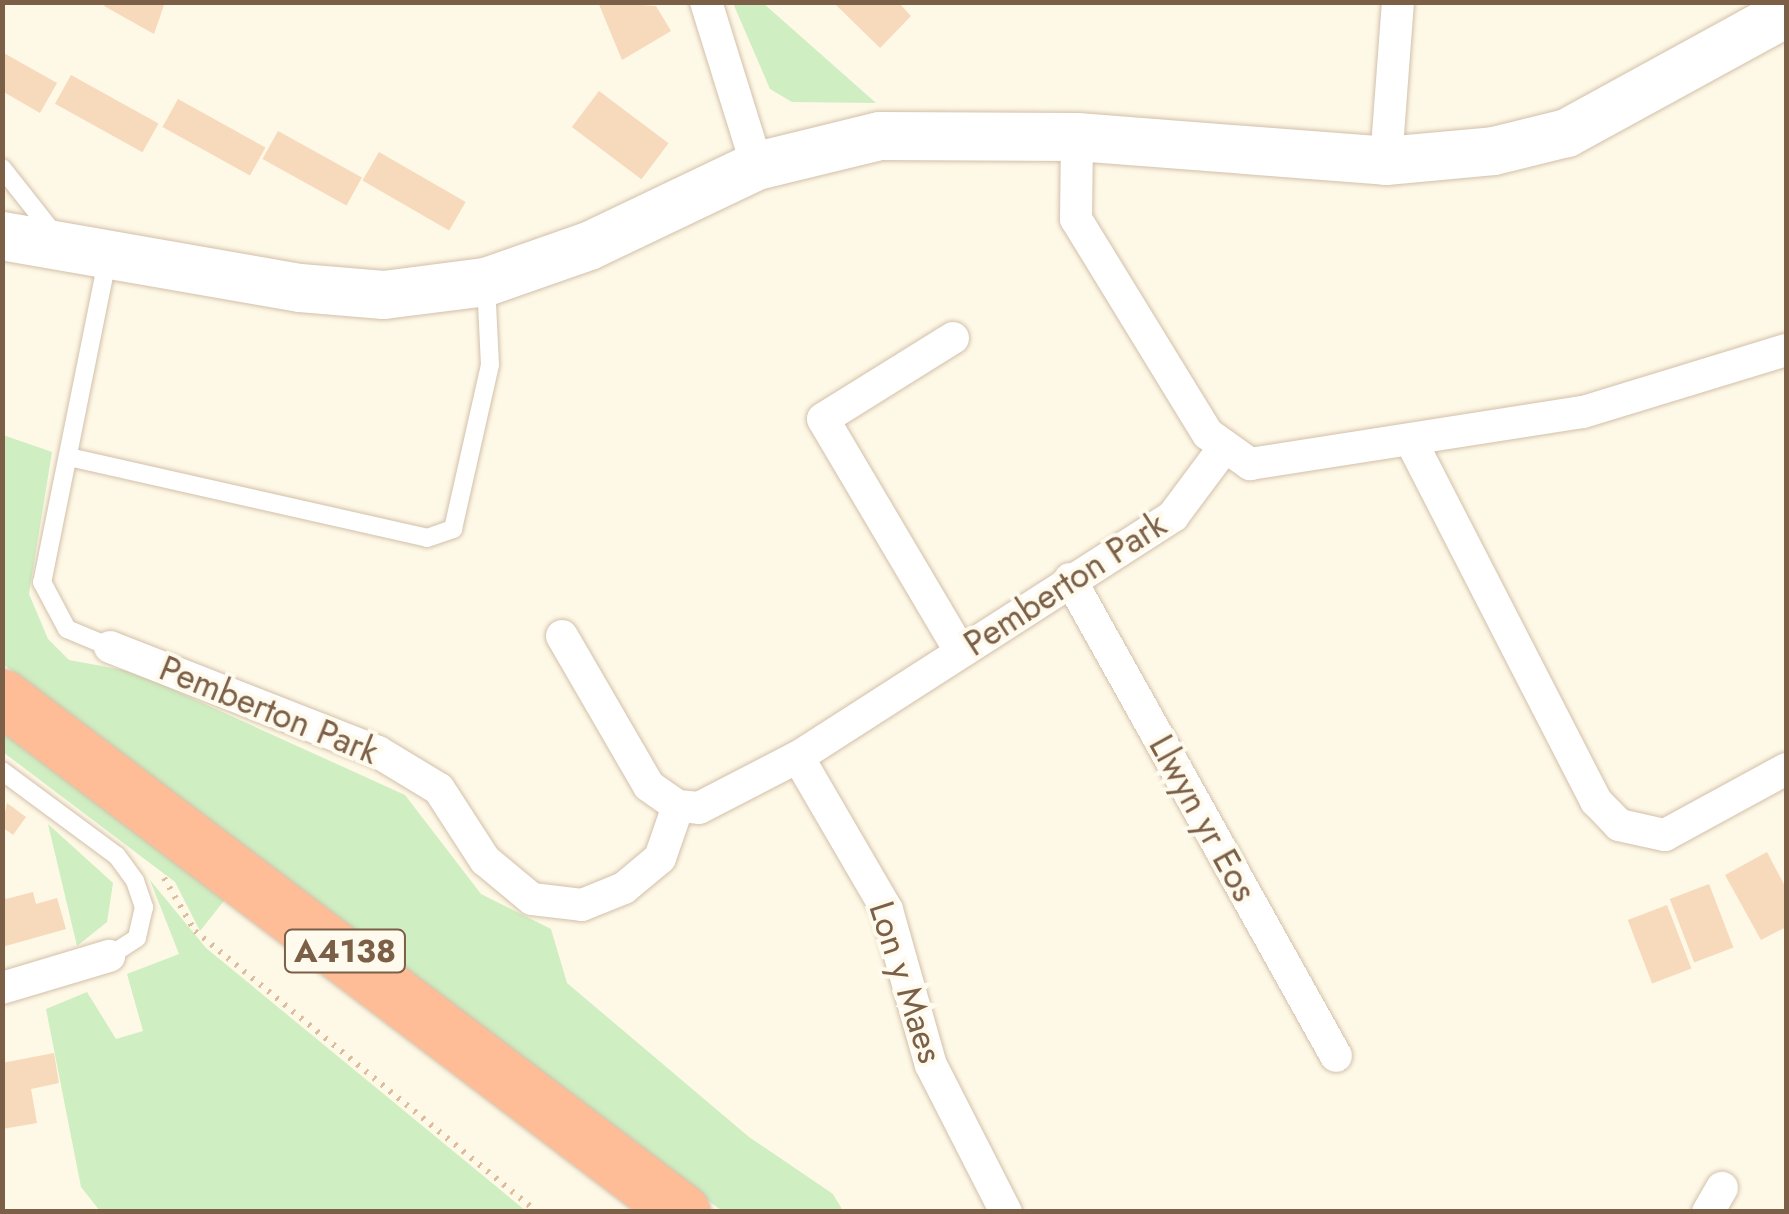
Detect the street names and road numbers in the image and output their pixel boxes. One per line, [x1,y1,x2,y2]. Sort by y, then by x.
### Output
street label: Pemberton Park [956,503,1174,665]
street label: Pemberton Park [153,647,385,773]
street label: Llwyn yr Eos [1140,728,1266,908]
street label: Lon y Maes [860,896,952,1068]
road number: A4138 [282,924,408,978]

